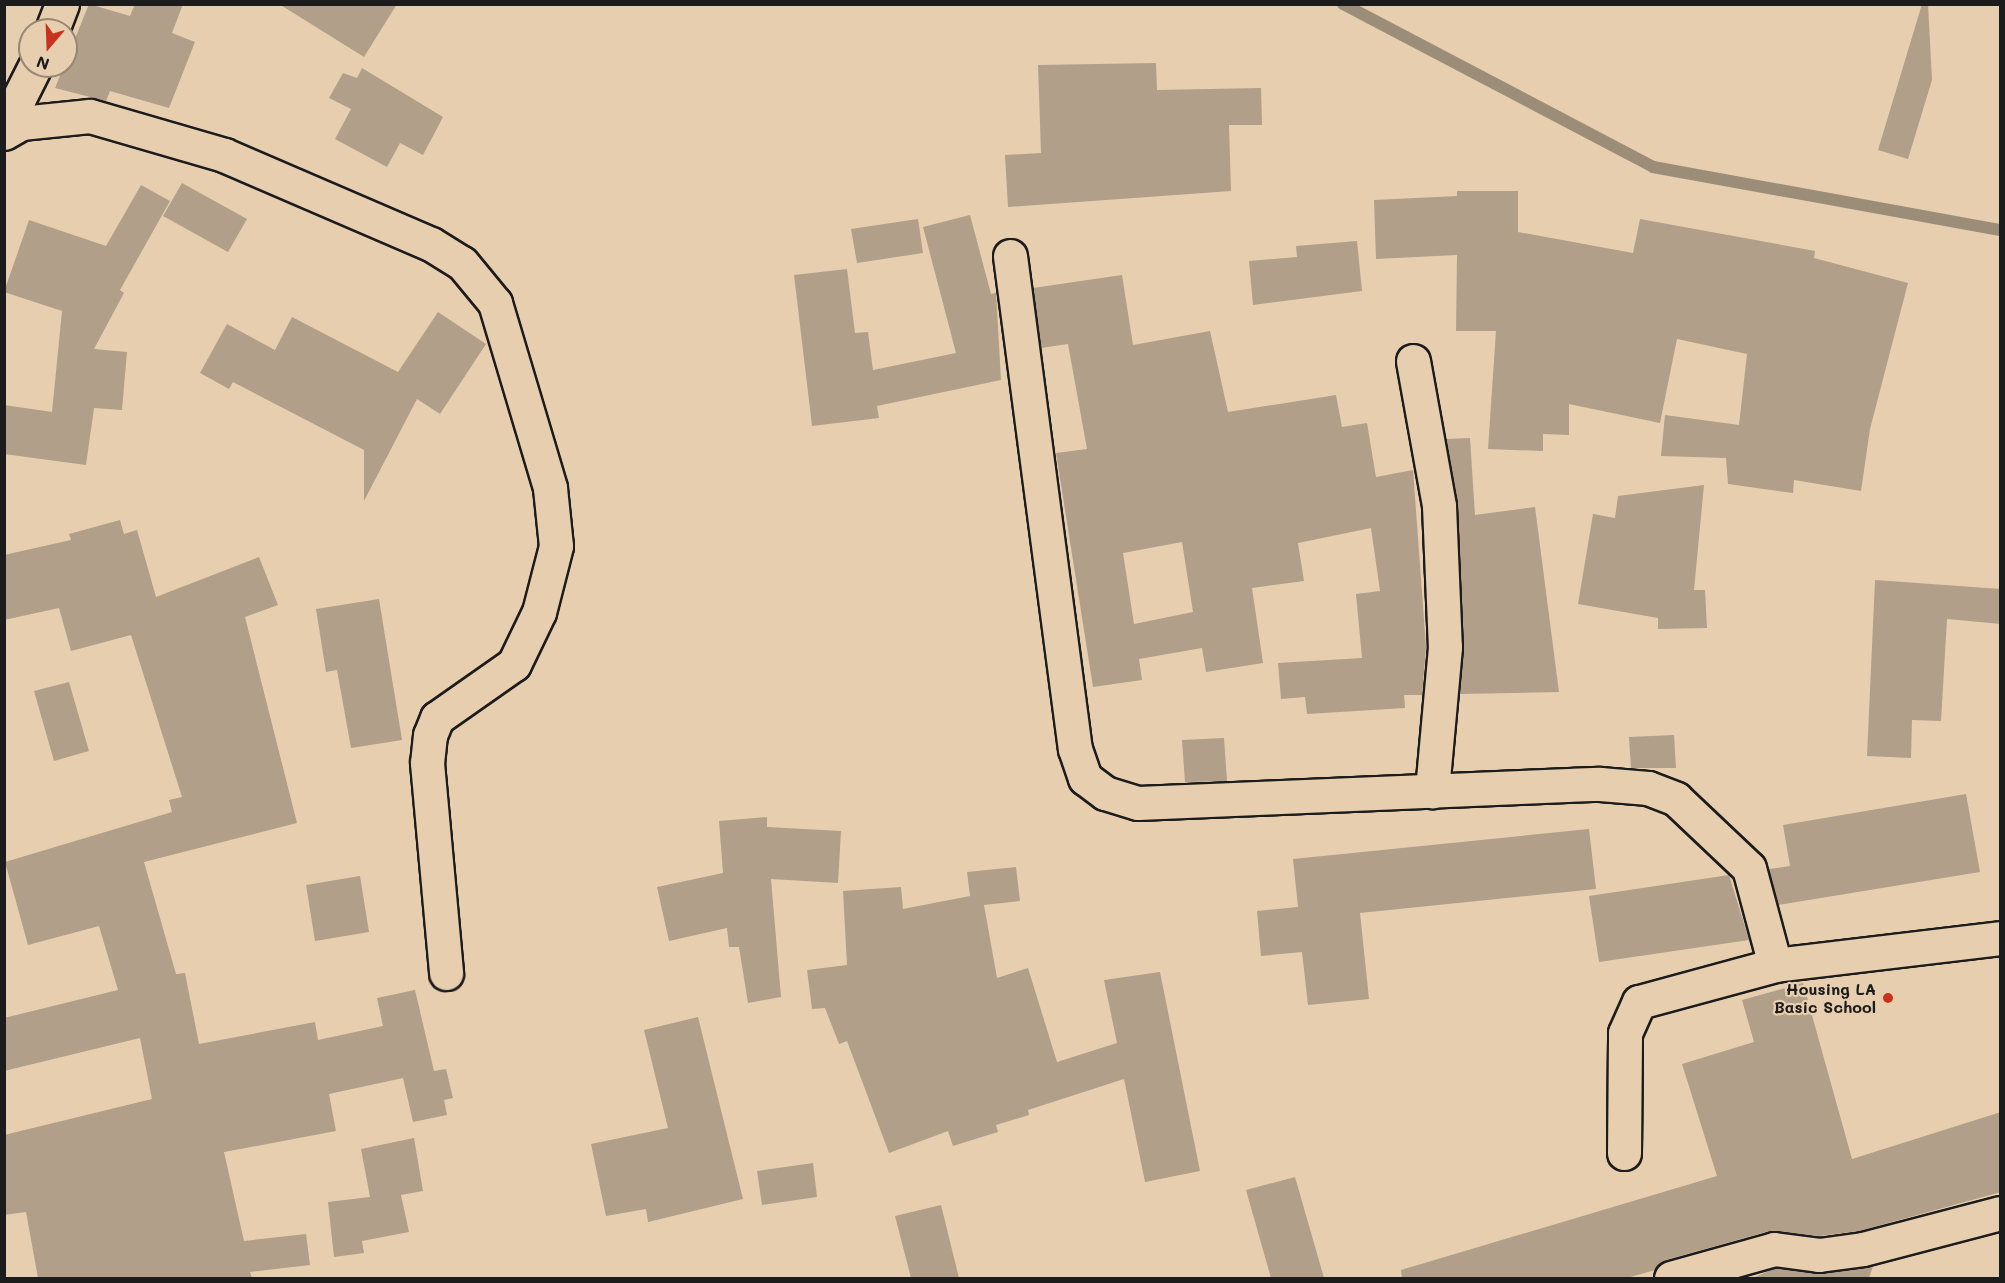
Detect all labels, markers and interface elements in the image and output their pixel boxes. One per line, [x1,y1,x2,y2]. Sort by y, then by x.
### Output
north arrow [18,18,78,78]
text: N [33,52,52,76]
place label: Housing LA Basic School [1774,979,1876,1017]
marker: Housing LA Basic School [1881,991,1895,1005]

